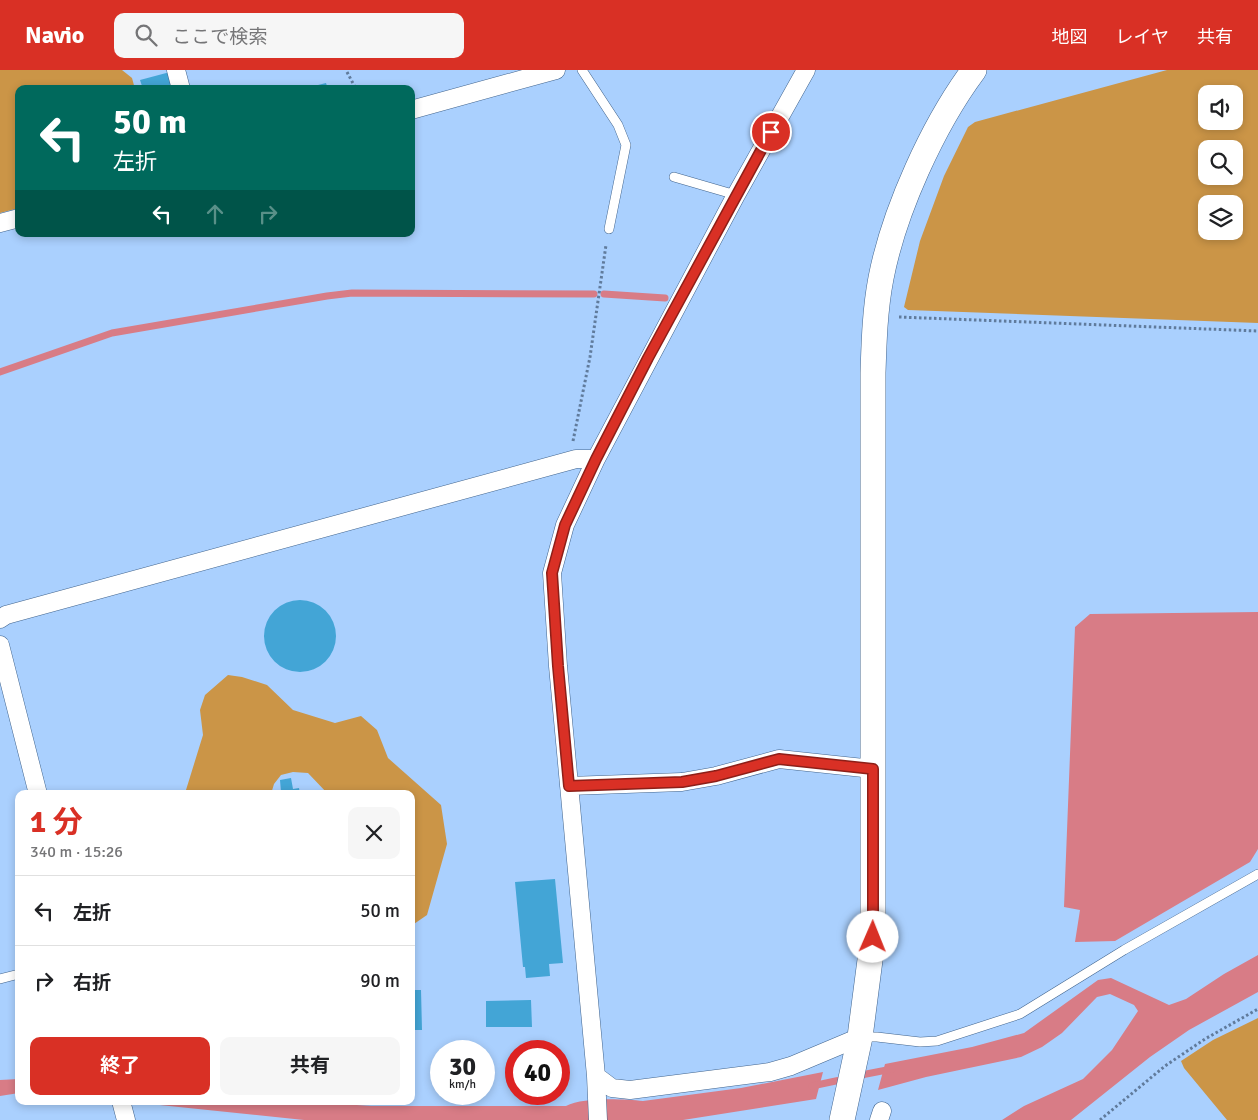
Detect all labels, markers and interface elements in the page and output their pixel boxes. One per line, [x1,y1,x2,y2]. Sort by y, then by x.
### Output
search box [114,13,464,58]
text: Navio [25,20,84,50]
icon: search [132,21,160,49]
text: ここで検索 [172,25,267,49]
text: 地図 [1052,26,1088,48]
text: レイヤ [1116,26,1169,48]
text: 共有 [1197,26,1233,48]
map controls [1198,85,1243,240]
button: sound [1198,85,1243,130]
text: 50 m [113,100,187,143]
icon: left [30,105,95,170]
pin [750,111,792,153]
icon: arrive [757,118,785,146]
button: search [1198,140,1243,185]
text: 左折 [113,148,157,175]
button: layers [1198,195,1243,240]
icon: left [148,200,176,228]
icon: ahead [201,200,229,228]
icon: right [254,200,282,228]
text: 1 分 [30,804,83,841]
button: close [348,807,400,859]
text: 340 m · 15:26 [30,842,123,862]
icon: left [30,897,58,925]
text: 50 m [360,899,400,923]
text: 左折 [73,901,111,925]
position arrow [846,910,898,962]
icon: right [30,967,58,995]
text: 90 m [360,969,400,993]
text: 右折 [73,971,111,995]
button: 終了 [30,1037,210,1095]
button: 共有 [220,1037,400,1095]
speed limit sign: 40 [505,1040,570,1105]
text: 30 [449,1051,476,1082]
text: km/h [449,1077,476,1092]

